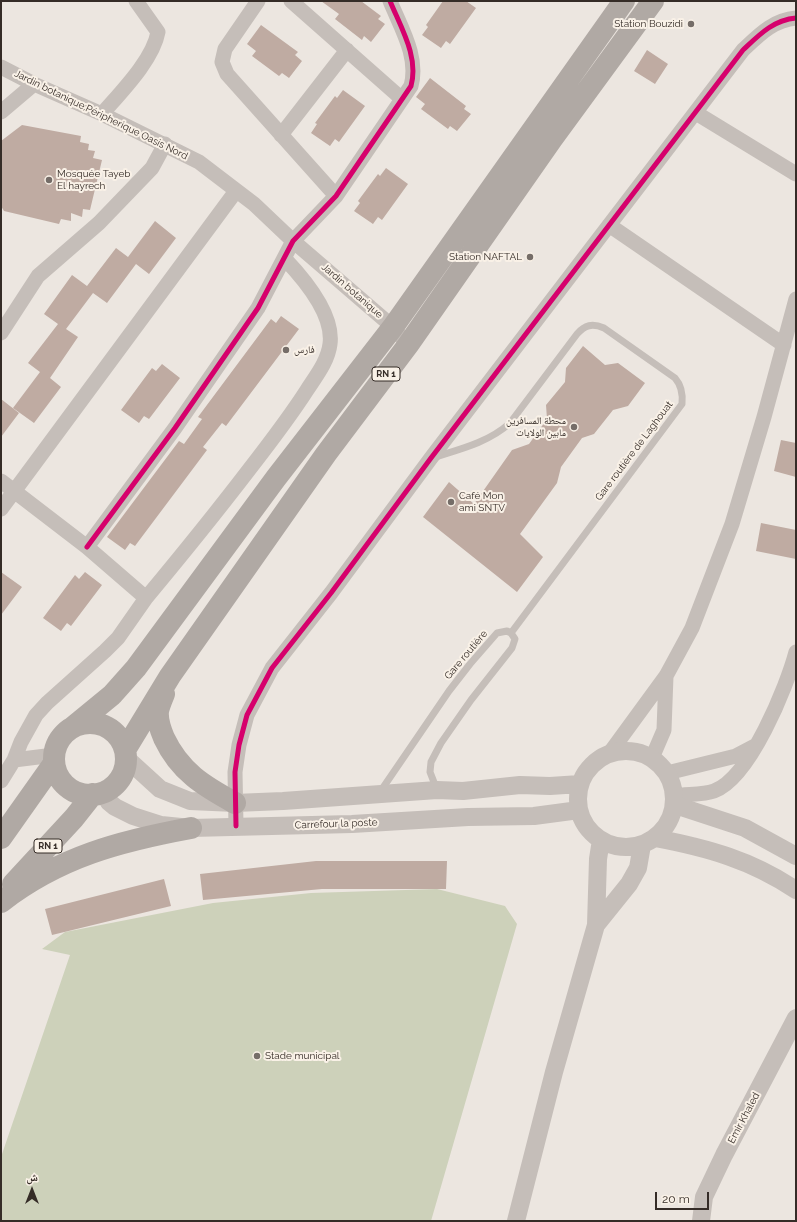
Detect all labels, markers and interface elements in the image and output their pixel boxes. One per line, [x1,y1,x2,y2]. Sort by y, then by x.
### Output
place label: Station Bouzidi [614,18,683,30]
marker: Station Bouzidi [686,19,696,29]
street label: Jardin botanique;Péripherique Oasis Nord [12,68,190,162]
place label: Mosquée Tayeb El hayrech [57,168,130,192]
marker: Mosquée Tayeb El hayrech [44,175,54,185]
place label: Station NAFTAL [449,251,522,263]
marker: Station NAFTAL [525,252,535,262]
street label: Jardin botanique [319,261,385,321]
place label: فارس [294,344,315,356]
marker: فارس [281,345,291,355]
road number: RN 1 [372,367,400,381]
street label: Gare routière de Laghouat [593,399,675,503]
place label: محطة المسافرين مابين الولايات [506,415,566,438]
marker: محطة المسافرين مابين الولايات [569,422,579,432]
place label: Café Mon ami SNTV [459,490,505,514]
marker: Café Mon ami SNTV [446,497,456,507]
street label: Gare routière [442,628,490,682]
street label: Carrefour la poste [294,817,378,831]
road number: RN 1 [34,839,62,853]
place label: Stade municipal [265,1050,340,1062]
marker: Stade municipal [252,1051,262,1061]
street label: Emir Khaled [726,1090,762,1146]
north arrow [12,1170,52,1210]
text: ش [26,1171,38,1184]
scale bar [657,1184,711,1210]
text: 20 m [662,1192,690,1206]

